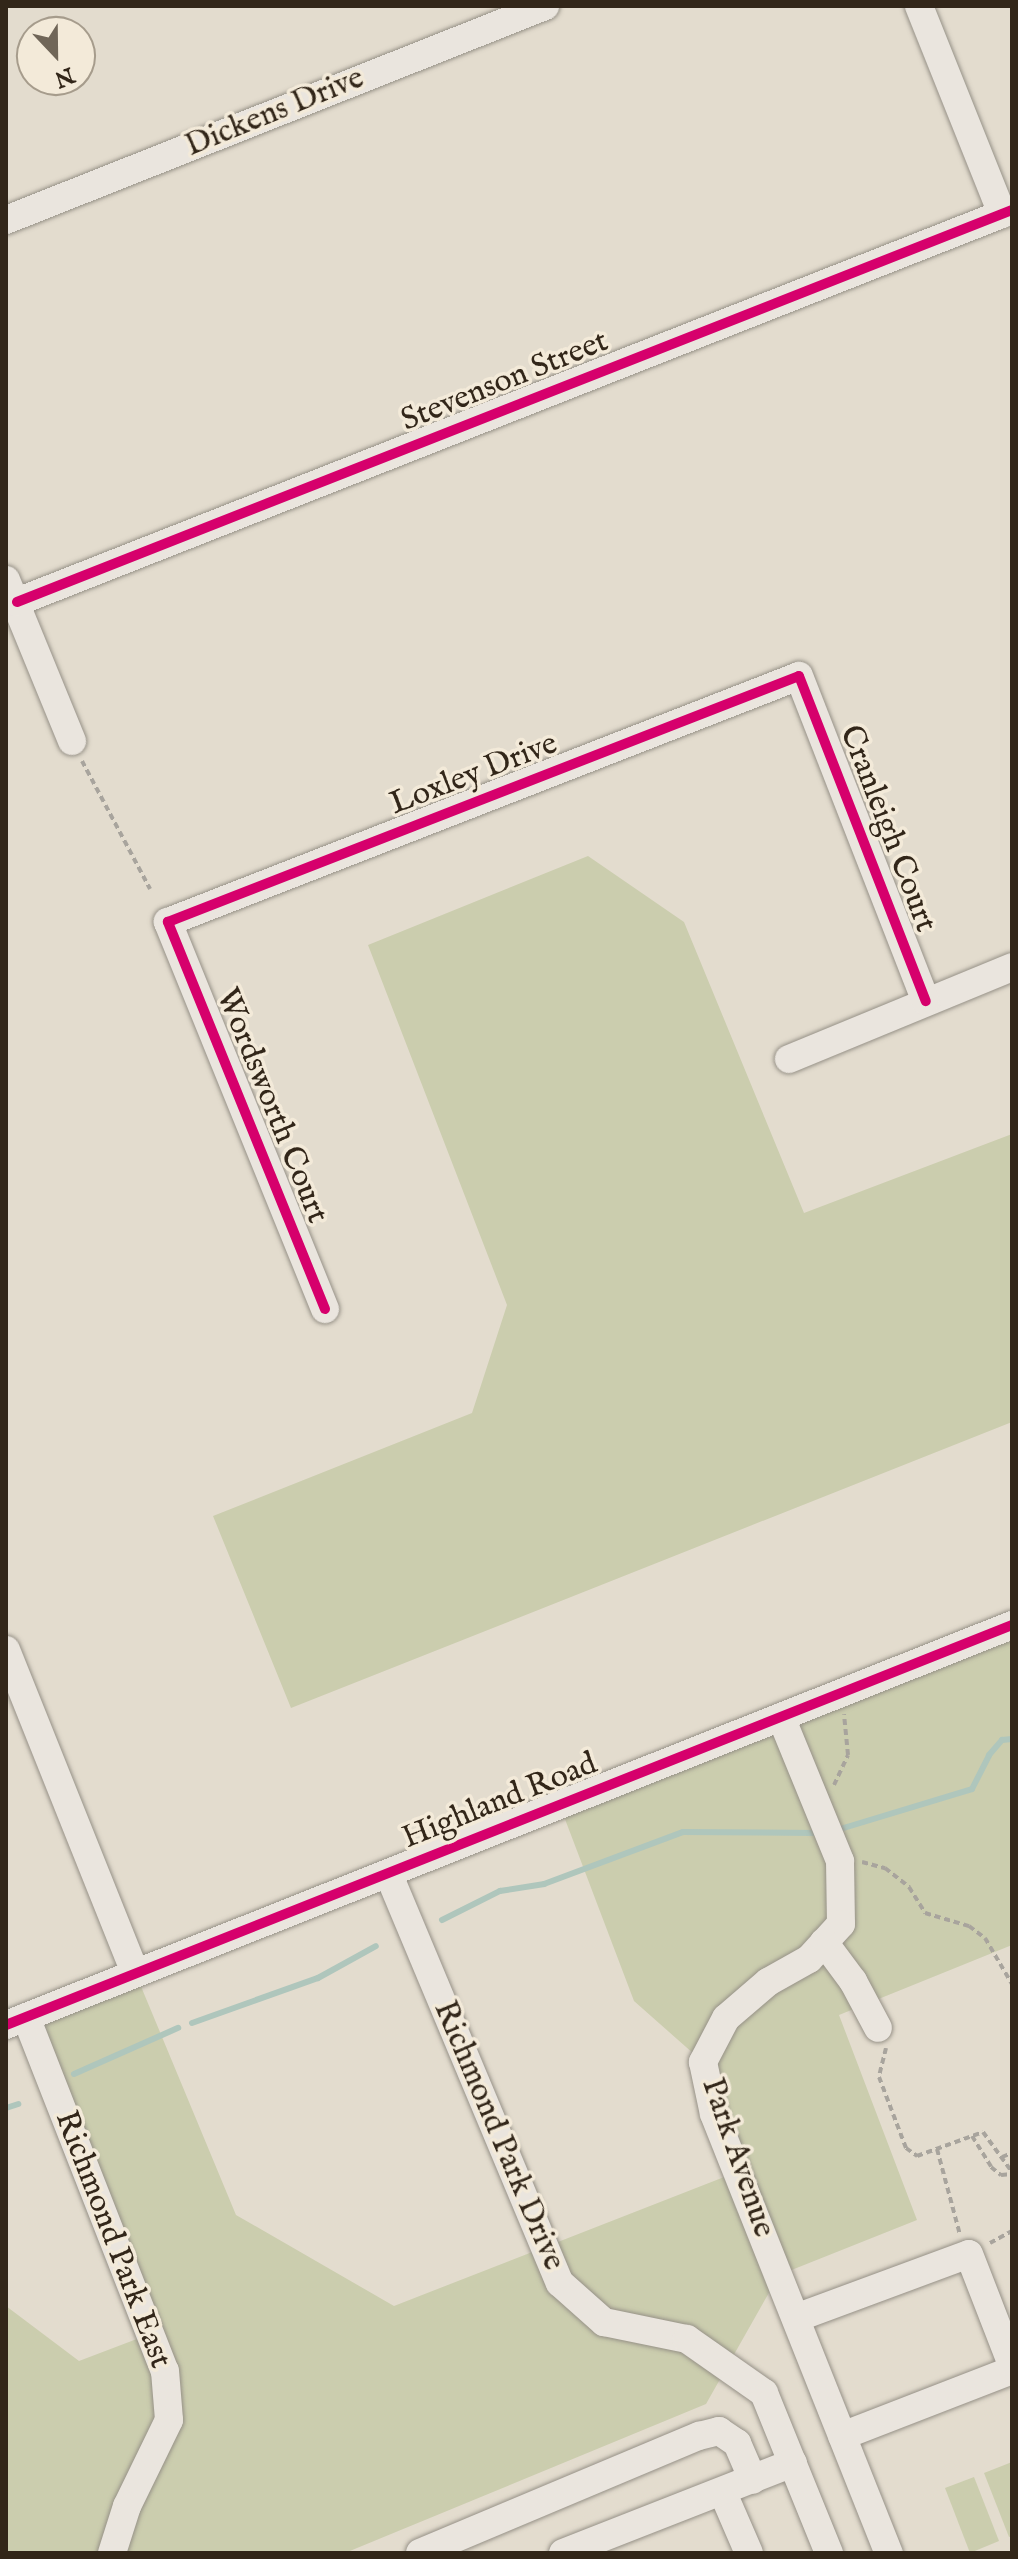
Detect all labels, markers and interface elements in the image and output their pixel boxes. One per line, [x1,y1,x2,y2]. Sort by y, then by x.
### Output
north arrow [16,16,96,96]
text: N [50,60,78,93]
street label: Dickens Drive [180,60,370,166]
street label: Stevenson Street [396,323,614,441]
street label: Cranleigh Court [830,720,944,938]
street label: Loxley Drive [385,726,563,824]
street label: Wordsworth Court [206,983,336,1229]
street label: Highland Road [397,1746,603,1858]
street label: Richmond Park Drive [424,1996,572,2276]
street label: Park Avenue [692,2073,782,2243]
street label: Richmond Park East [45,2106,179,2374]

